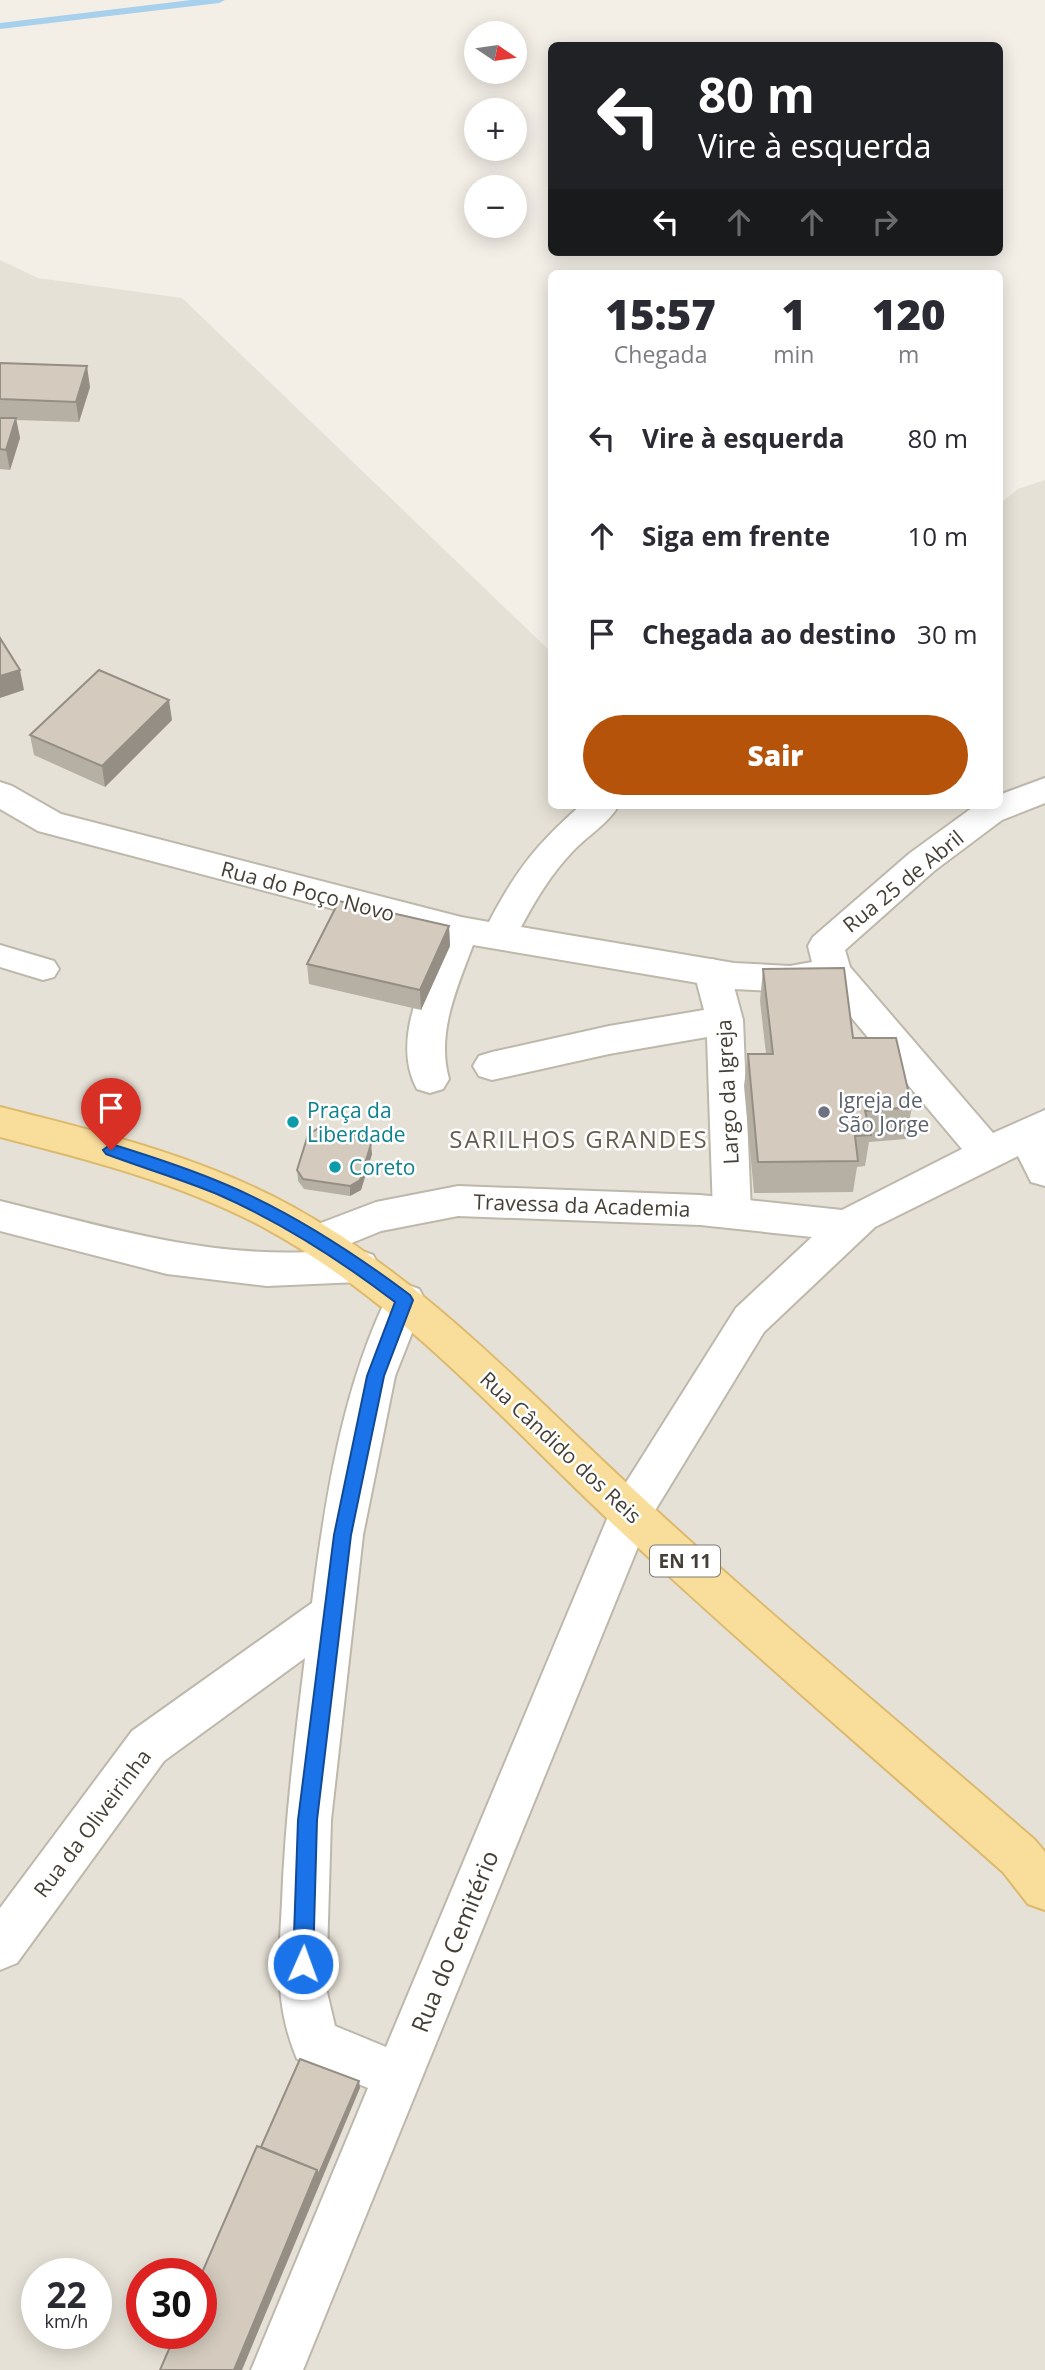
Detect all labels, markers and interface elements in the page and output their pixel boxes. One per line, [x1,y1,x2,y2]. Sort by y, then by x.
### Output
north arrow [464,21,527,84]
map controls [464,21,527,238]
text: 80 m [698,61,815,127]
icon: left [583,70,674,161]
button: + [464,98,527,161]
text: Vire à esquerda [698,124,931,167]
button: − [464,175,527,238]
icon: left [647,203,685,241]
icon: ahead [720,203,758,241]
icon: ahead [793,203,831,241]
icon: right [866,203,904,241]
text: 15:57 [605,285,716,342]
text: 1 [782,285,806,342]
text: 120 [872,285,946,342]
text: Chegada [614,338,707,370]
text: min [773,338,814,370]
text: m [898,338,919,370]
icon: left [583,419,621,457]
text: Vire à esquerda [642,420,844,456]
text: 80 m [907,420,968,456]
icon: ahead [583,517,621,555]
text: Siga em frente [642,518,830,554]
text: 10 m [907,518,968,554]
icon: arrive [583,615,621,653]
text: Chegada ao destino [642,616,896,652]
text: 30 m [917,616,978,652]
button: Sair [583,715,968,795]
street label: Rua 25 de Abril [837,824,969,938]
street label: Rua do Poço Novo [218,854,398,928]
street label: Largo da Igreja [709,1019,745,1165]
pin [81,1078,141,1150]
place label: Igreja de São Jorge [838,1086,929,1138]
icon: arrive [92,1089,130,1127]
place label: Praça da Liberdade [307,1096,406,1148]
marker: Igreja de São Jorge [816,1104,832,1120]
marker: Praça da Liberdade [285,1114,301,1130]
district label: SARILHOS GRANDES [449,1122,709,1155]
place label: Coreto [349,1153,415,1181]
marker: Coreto [327,1159,343,1175]
street label: Travessa da Academia [473,1187,691,1223]
street label: Rua Cândido dos Reis [474,1365,648,1529]
road number: EN 11 [650,1546,720,1576]
street label: Rua da Oliveirinha [27,1743,157,1903]
street label: Rua do Cemitério [402,1845,506,2037]
position arrow [266,1927,340,2001]
speed limit sign: 30 [126,2258,217,2349]
text: 22 [46,2271,87,2318]
text: km/h [45,2309,88,2333]

